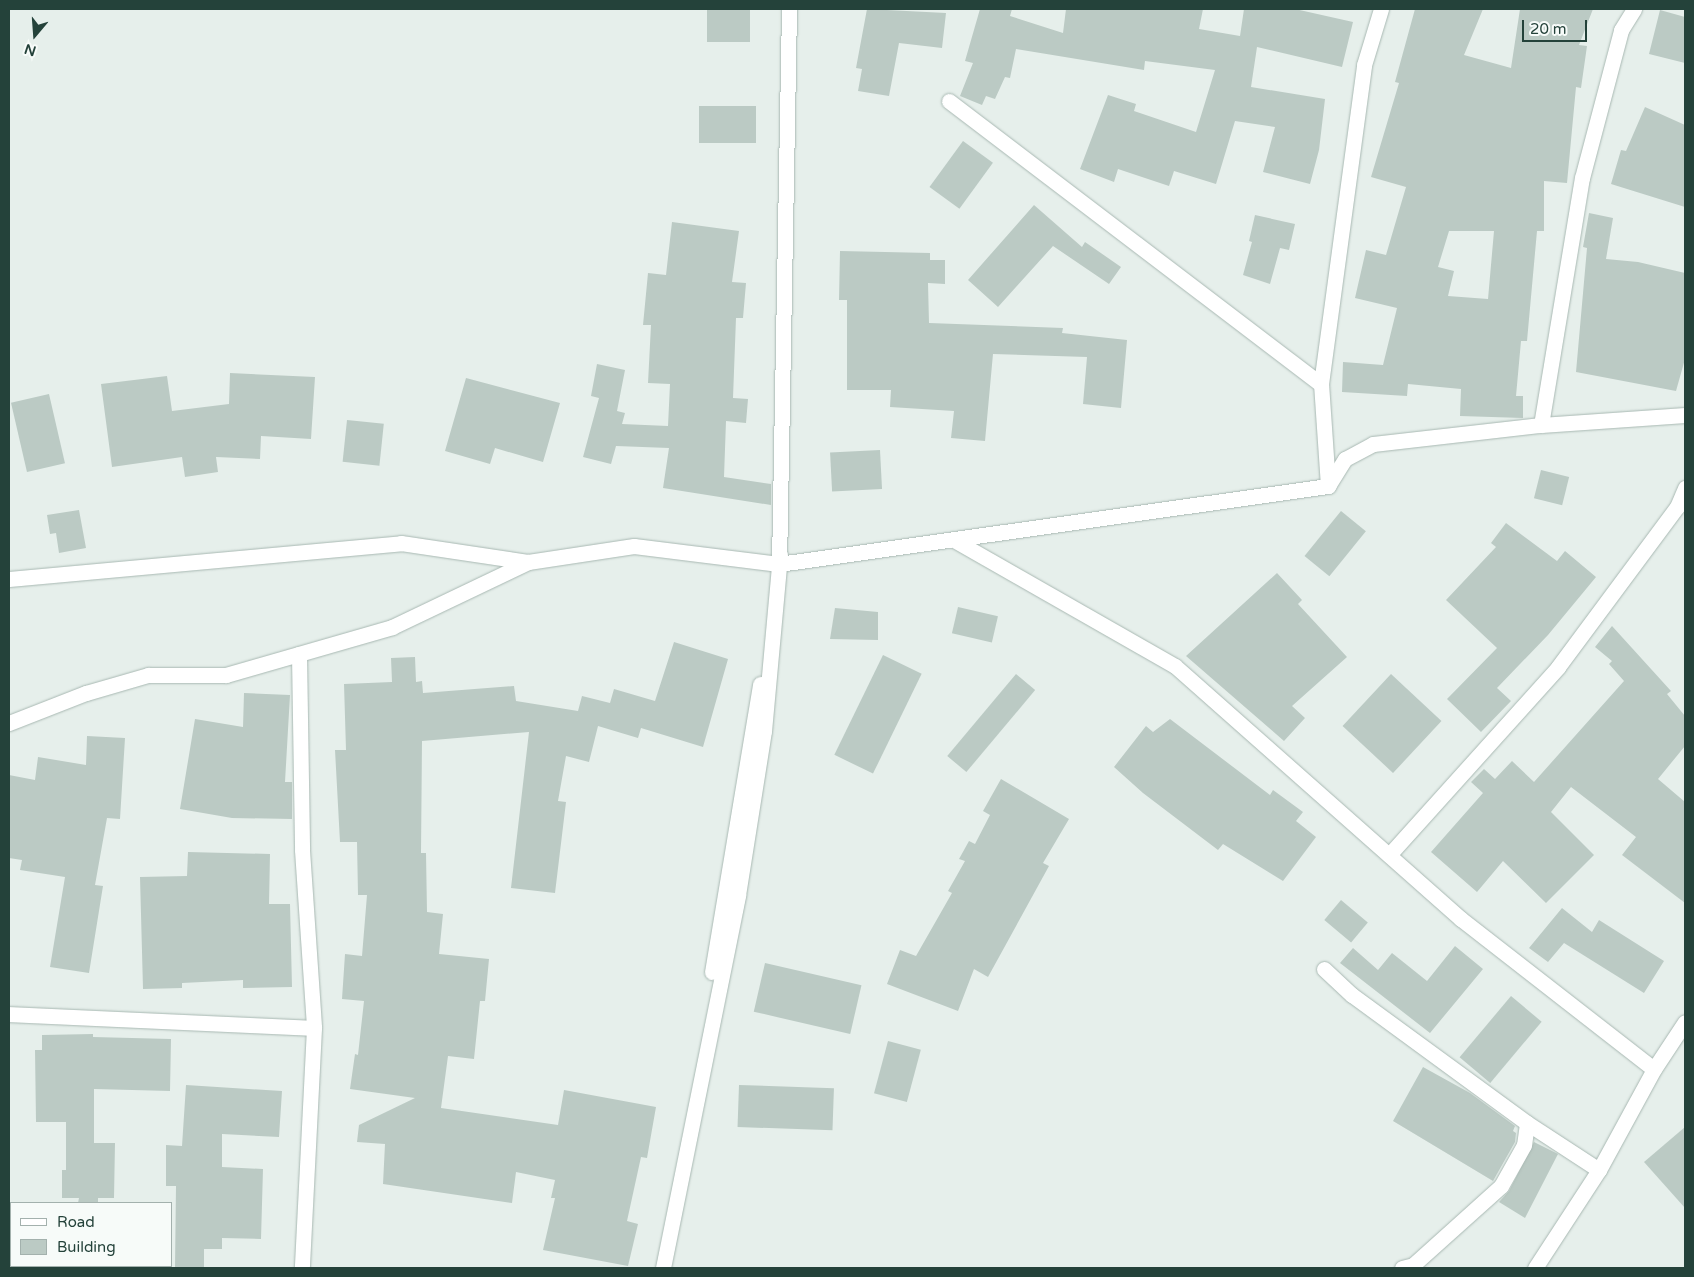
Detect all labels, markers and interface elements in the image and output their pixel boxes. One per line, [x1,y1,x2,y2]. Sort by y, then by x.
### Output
north arrow [10,10,60,60]
scale bar [1524,10,1589,42]
text: 20 m [1530,20,1567,38]
text: N [22,40,38,60]
legend [10,1202,172,1267]
text: Road [57,1213,95,1231]
text: Building [57,1238,116,1256]

